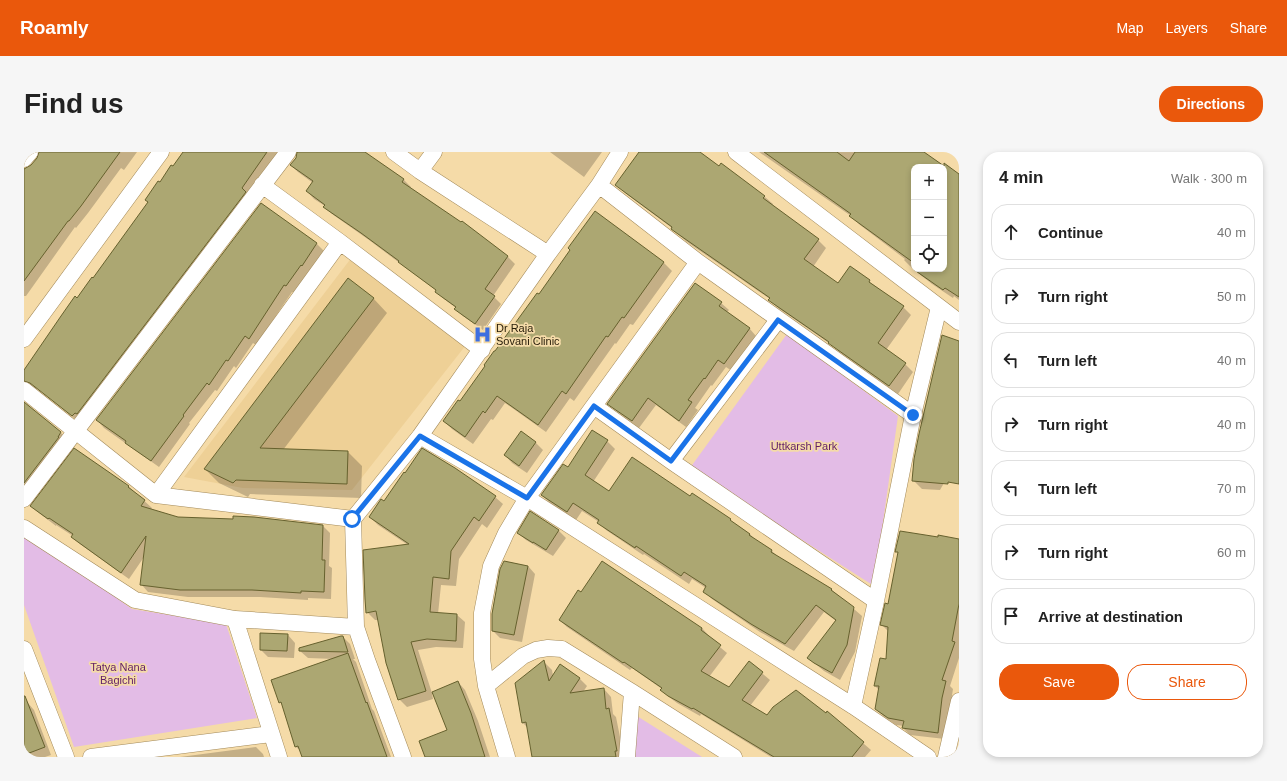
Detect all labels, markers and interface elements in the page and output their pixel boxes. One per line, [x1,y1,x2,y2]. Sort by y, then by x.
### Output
text: Roamly [20,17,89,38]
text: Map [1116,20,1144,36]
text: Layers [1166,20,1208,36]
text: Share [1230,20,1267,36]
button: Directions [1159,86,1263,122]
text: Find us [24,88,124,119]
map controls [911,164,947,272]
button: + [911,164,947,200]
text: 4 min [999,168,1043,187]
text: Walk · 300 m [1171,171,1247,186]
button: − [911,200,947,236]
icon: ahead [1000,221,1022,243]
text: Continue [1038,224,1103,241]
text: 40 m [1217,225,1246,240]
button: locate [911,236,947,272]
icon: right [1000,285,1022,307]
text: Turn right [1038,288,1108,305]
text: 50 m [1217,289,1246,304]
place label: Dr Raja Sovani Clinic [496,322,560,347]
hospital icon: Dr Raja Sovani Clinic [473,324,493,344]
icon: left [1000,349,1022,371]
text: Turn left [1038,352,1097,369]
text: 40 m [1217,353,1246,368]
route end [904,406,922,424]
icon: right [1000,413,1022,435]
text: Turn right [1038,416,1108,433]
text: 40 m [1217,417,1246,432]
park label: Uttkarsh Park [771,440,838,452]
icon: left [1000,477,1022,499]
text: Turn left [1038,480,1097,497]
text: 70 m [1217,481,1246,496]
route start [343,510,361,528]
icon: right [1000,541,1022,563]
text: Turn right [1038,544,1108,561]
text: 60 m [1217,545,1246,560]
icon: arrive [1000,605,1022,627]
text: Arrive at destination [1038,608,1183,625]
park label: Tatya Nana Bagichi [90,661,147,686]
button: Save [999,664,1119,700]
button: Share [1127,664,1247,700]

